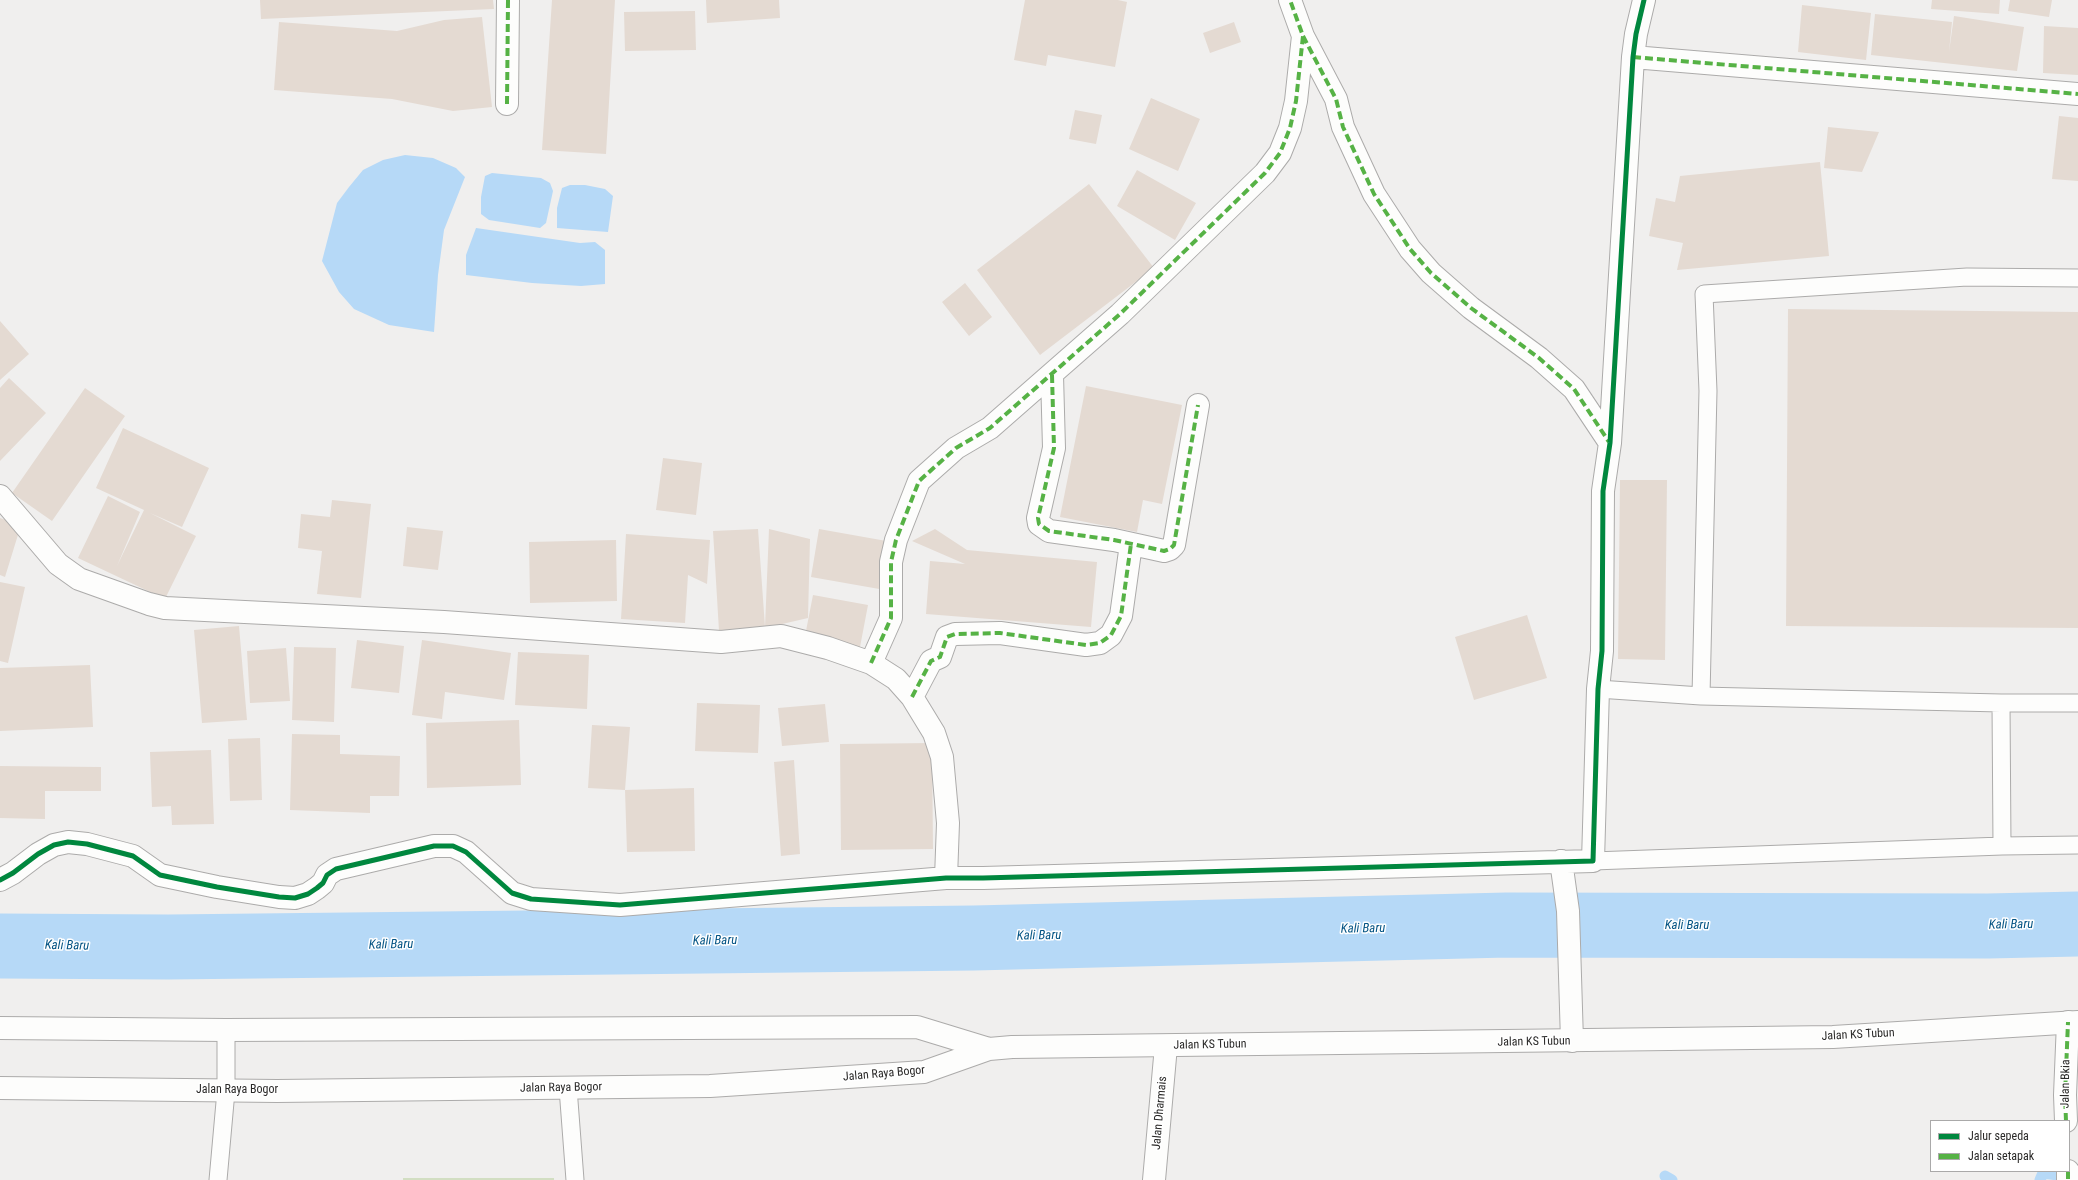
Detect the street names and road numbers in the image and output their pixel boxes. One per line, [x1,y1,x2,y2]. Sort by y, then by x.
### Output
street label: Jalan KS Tubun [1821,1026,1895,1044]
street label: Jalan KS Tubun [1497,1034,1571,1050]
street label: Jalan KS Tubun [1173,1037,1247,1053]
street label: Jalan Bkia [2058,1059,2074,1109]
street label: Jalan Raya Bogor [842,1063,926,1085]
street label: Jalan Dharmais [1150,1076,1170,1150]
street label: Jalan Raya Bogor [520,1080,602,1096]
street label: Jalan Raya Bogor [196,1083,278,1097]

